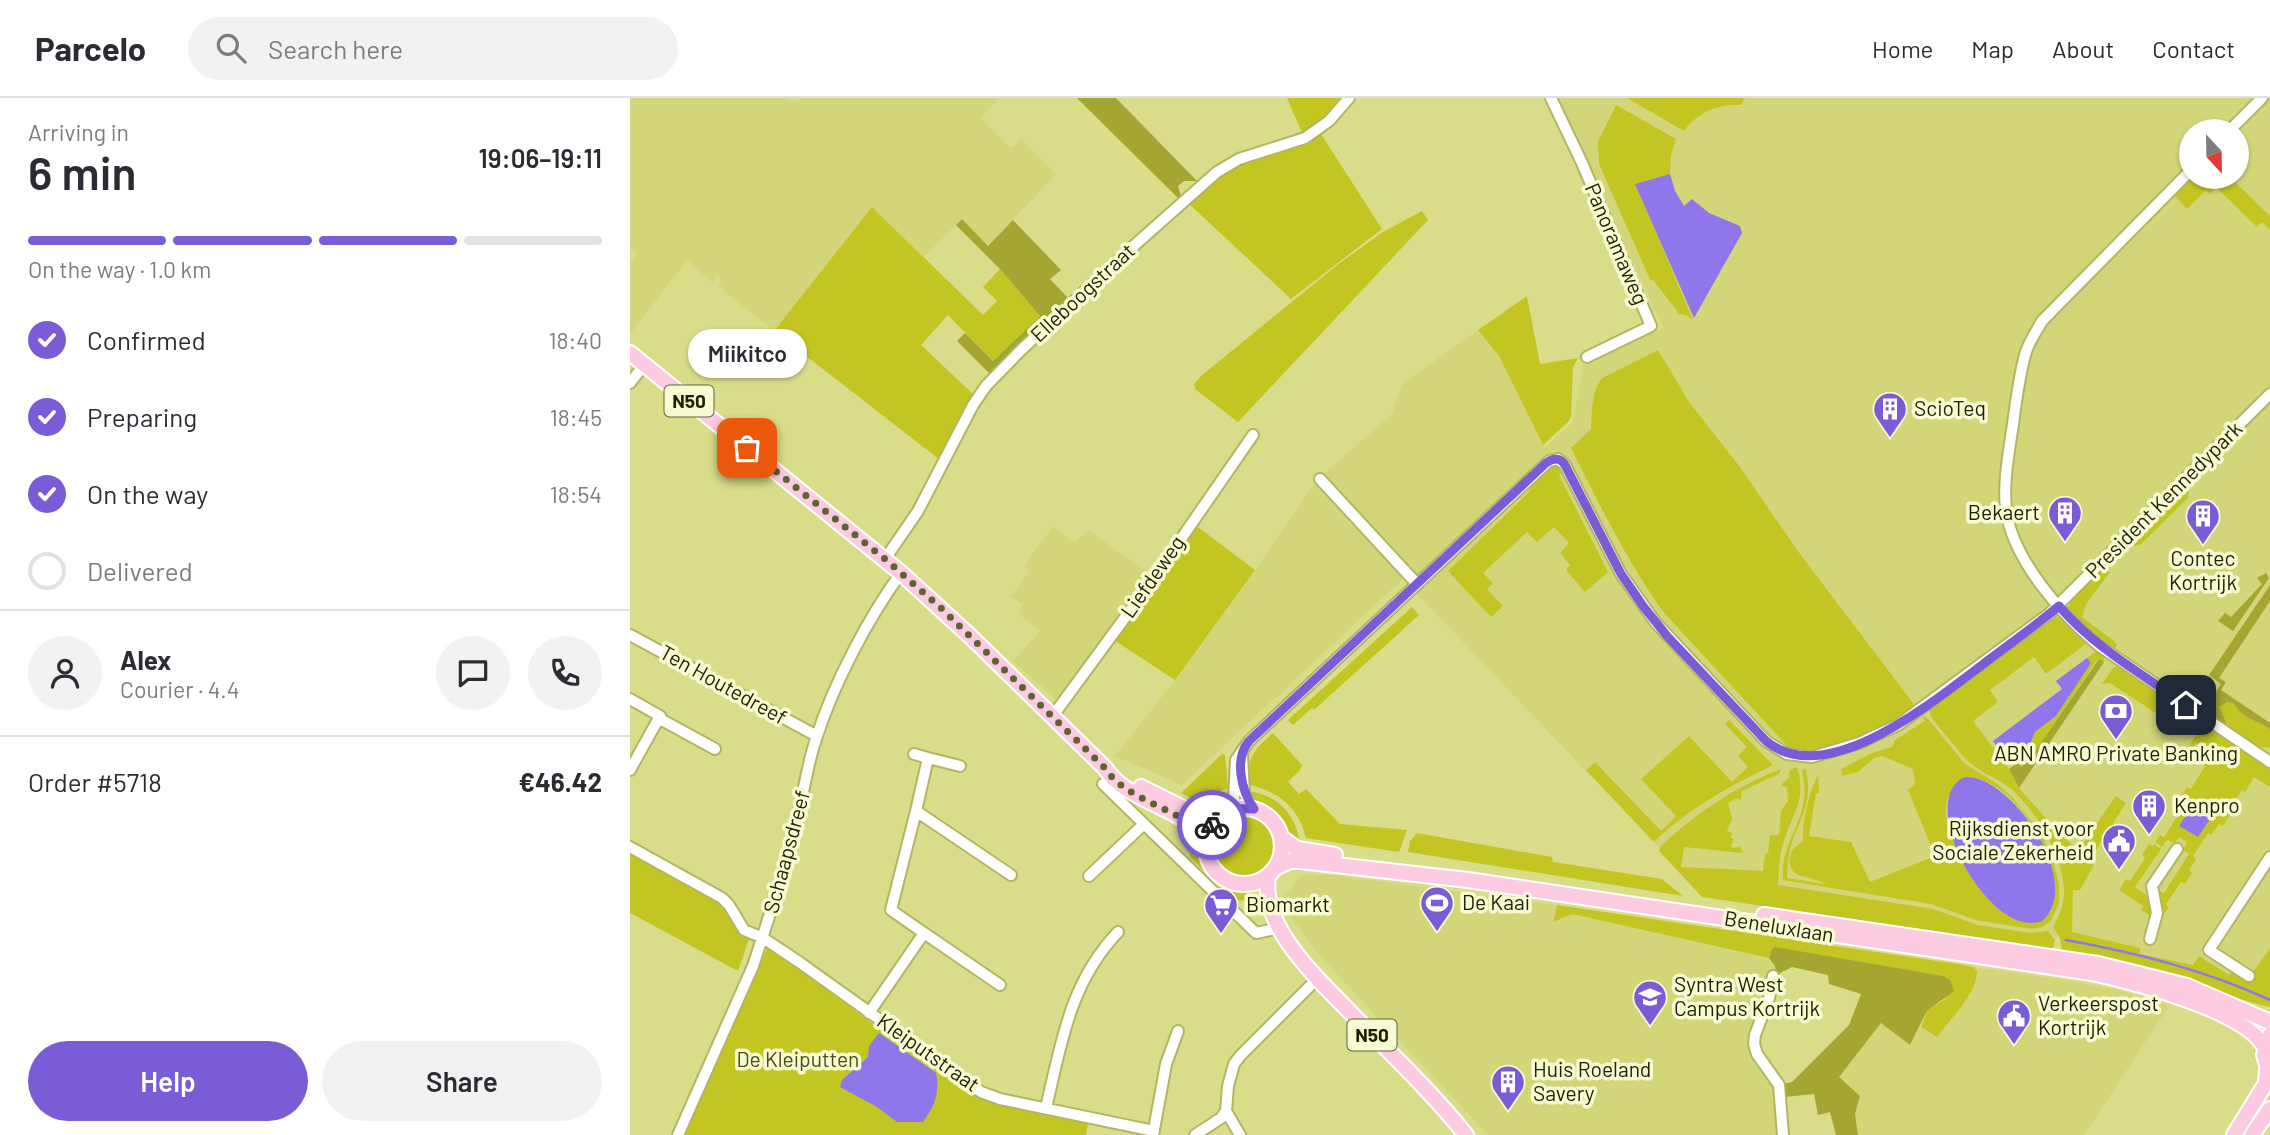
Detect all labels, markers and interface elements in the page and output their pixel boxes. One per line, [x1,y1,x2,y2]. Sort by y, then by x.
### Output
search box [188,17,678,80]
text: Parcelo [35,28,146,68]
icon: search [212,29,250,67]
text: Search here [268,33,403,64]
text: Home [1872,34,1933,63]
text: Map [1971,34,2014,63]
text: About [2052,34,2114,63]
text: Contact [2152,34,2235,63]
text: Arriving in [28,118,129,146]
north arrow [2179,119,2249,189]
map controls [2179,119,2249,189]
text: 19:06–19:11 [479,142,602,173]
text: 6 min [28,144,136,199]
street label: Panoramaweg [1581,179,1654,308]
street label: Elleboogstraat [1025,237,1139,346]
text: On the way · 1.0 km [28,255,211,283]
icon: check [28,321,66,359]
text: Confirmed [87,324,206,355]
text: 18:40 [549,326,602,354]
callout: Miikitco [688,329,806,378]
text: Miikitco [708,339,787,367]
road number: N50 [664,386,714,416]
building icon: ScioTeq [1871,390,1909,439]
place label: ScioTeq [1914,395,1986,420]
icon: check [28,398,66,436]
text: Preparing [87,401,197,432]
text: 18:45 [550,403,602,431]
street label: President Kennedypark [2079,415,2246,582]
pin [717,418,777,478]
icon: bag [728,429,766,467]
icon: check [28,475,66,513]
text: On the way [87,478,208,509]
text: 18:54 [550,480,602,508]
building icon: Bekaert [2046,494,2084,543]
building icon: Contec Kortrijk [2184,497,2222,546]
place label: Bekaert [1968,499,2040,524]
street label: Liefdeweg [1114,530,1189,622]
place label: Contec Kortrijk [2169,545,2237,594]
text: Delivered [87,555,193,586]
button: person [28,636,102,710]
button: chat [436,636,510,710]
button: phone [528,636,602,710]
street label: Ten Houtedreef [656,639,791,729]
text: Alex [120,644,171,675]
text: Courier · 4.4 [120,675,239,703]
pin [2156,675,2216,735]
icon: home [2167,686,2205,724]
bank icon: ABN AMRO Private Banking [2097,692,2135,741]
place label: ABN AMRO Private Banking [1994,740,2238,765]
text: Order #5718 [28,766,162,797]
text: €46.42 [519,766,602,797]
street label: Schaapsdreef [757,787,814,916]
building icon: Kenpro [2130,787,2168,836]
courier [1177,790,1247,860]
place label: Kenpro [2174,792,2240,817]
icon: bike [1193,806,1231,844]
place label: Rijksdienst voor Sociale Zekerheid [1932,815,2094,864]
public building icon: Rijksdienst voor Sociale Zekerheid [2100,822,2138,871]
sports icon: De Kaai [1418,884,1456,933]
supermarket icon: Biomarkt [1202,886,1240,935]
place label: De Kaai [1462,889,1530,914]
place label: Biomarkt [1246,891,1330,916]
street label: Beneluxlaan [1723,905,1836,947]
place label: Syntra West Campus Kortrijk [1674,971,1820,1020]
school or university icon: Syntra West Campus Kortrijk [1631,978,1669,1027]
place label: Verkeerspost Kortrijk [2038,990,2159,1039]
public building icon: Verkeerspost Kortrijk [1995,997,2033,1046]
street label: Kleiputstraat [873,1007,985,1096]
road number: N50 [1348,1020,1396,1051]
button: Help [28,1041,308,1121]
button: Share [322,1041,602,1121]
park label: De Kleiputten [737,1046,859,1071]
place label: Huis Roeland Savery [1533,1056,1651,1105]
building icon: Huis Roeland Savery [1489,1063,1527,1112]

